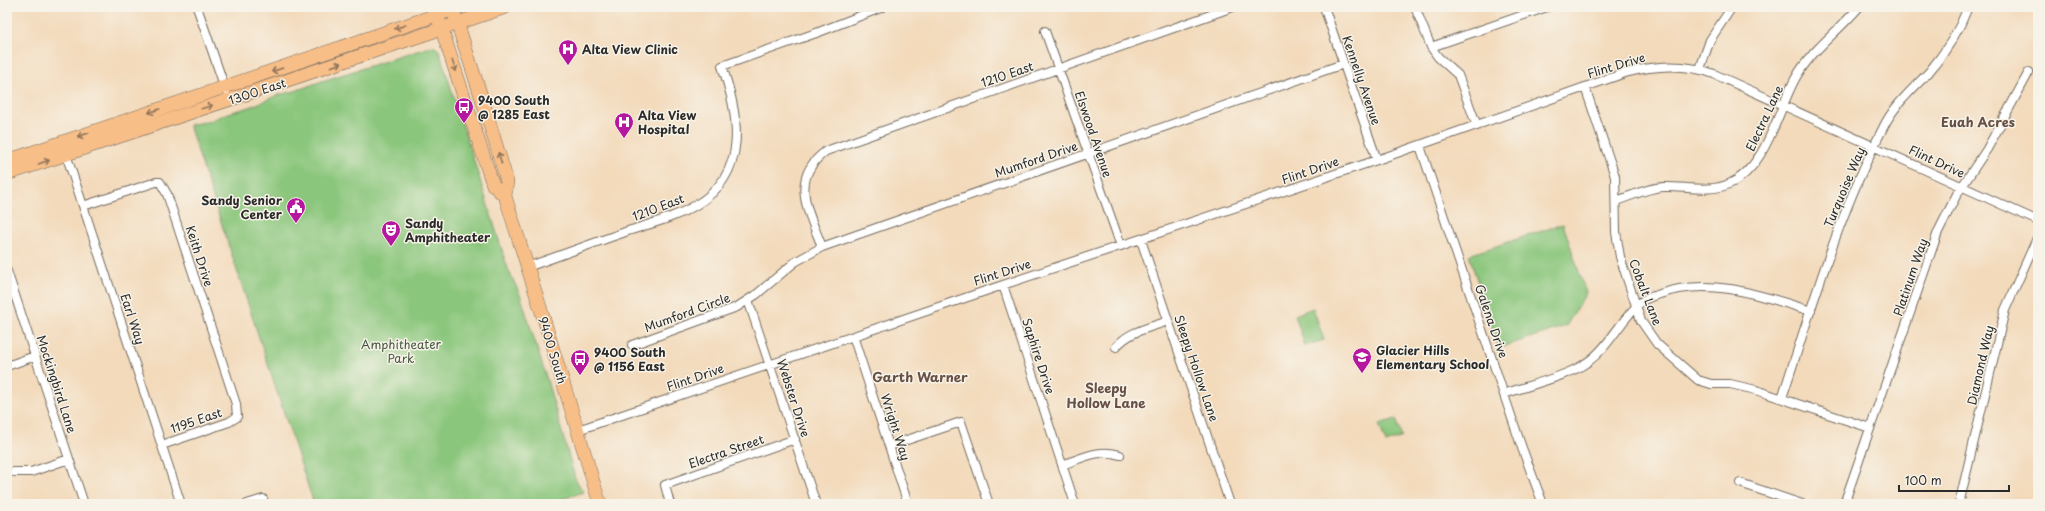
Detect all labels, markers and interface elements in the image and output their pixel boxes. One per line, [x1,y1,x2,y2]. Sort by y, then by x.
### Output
one-way arrow [395,24,407,32]
street label: Kennelly Avenue [1338,33,1386,128]
hospital icon: Alta View Clinic [557,38,579,66]
place label: Alta View Clinic [582,40,678,58]
street label: Flint Drive [1585,48,1647,82]
street label: 1210 East [978,57,1036,91]
one-way arrow [329,60,341,68]
one-way arrow [451,60,458,73]
one-way arrow [271,67,284,74]
street label: 1300 East [226,73,288,109]
street label: Electra Lane [1741,82,1787,154]
street label: Elswood Avenue [1071,88,1117,180]
place label: 9400 South @ 1285 East [478,91,550,123]
bus stop icon: 9400 South @ 1285 East [453,96,475,124]
one-way arrow [200,103,213,110]
place label: Alta View Hospital [638,106,696,138]
one-way arrow [148,108,161,115]
hospital icon: Alta View Hospital [613,111,635,139]
district label: Euah Acres [1941,112,2015,131]
one-way arrow [77,132,89,140]
street label: Mumford Drive [992,136,1080,182]
street label: Flint Drive [1906,140,1968,182]
street label: Turquoise Way [1819,144,1869,230]
one-way arrow [496,152,503,165]
street label: Flint Drive [1279,152,1341,188]
one-way arrow [38,157,50,165]
street label: 1210 East [630,189,687,225]
place label: Sandy Senior Center [201,191,283,223]
public building icon: Sandy Senior Center [285,196,307,224]
place label: Sandy Amphitheater [405,214,491,246]
theatre icon: Sandy Amphitheater [380,219,402,247]
street label: Keith Drive [182,223,218,289]
street label: Platinum Way [1888,236,1932,318]
street label: Flint Drive [971,254,1033,290]
street label: Cobalt Lane [1625,256,1667,328]
street label: Galena Drive [1471,282,1513,360]
street label: Mumford Circle [641,288,733,336]
street label: Earl Way [116,291,150,347]
street label: Sleepy Hollow Lane [1170,312,1224,424]
street label: 9400 South [534,314,572,386]
street label: Saphire Drive [1018,316,1060,396]
street label: Diamond Way [1962,323,1998,407]
street label: Mockingbird Lane [33,333,81,436]
park label: Amphitheater Park [361,335,442,367]
place label: Glacier Hills Elementary School [1376,341,1489,373]
place label: 9400 South @ 1156 East [594,343,666,375]
school or university icon: Glacier Hills Elementary School [1351,346,1373,374]
bus stop icon: 9400 South @ 1156 East [569,348,591,376]
street label: Webster Drive [773,357,815,439]
street label: Flint Drive [664,359,726,395]
district label: Garth Warner [872,367,968,386]
district label: Sleepy Hollow Lane [1066,378,1146,412]
street label: Wright Way [877,391,915,463]
street label: 1195 East [168,403,224,437]
street label: Electra Street [686,430,766,472]
scale bar [1899,467,2009,493]
text: 100 m [1905,471,1942,489]

